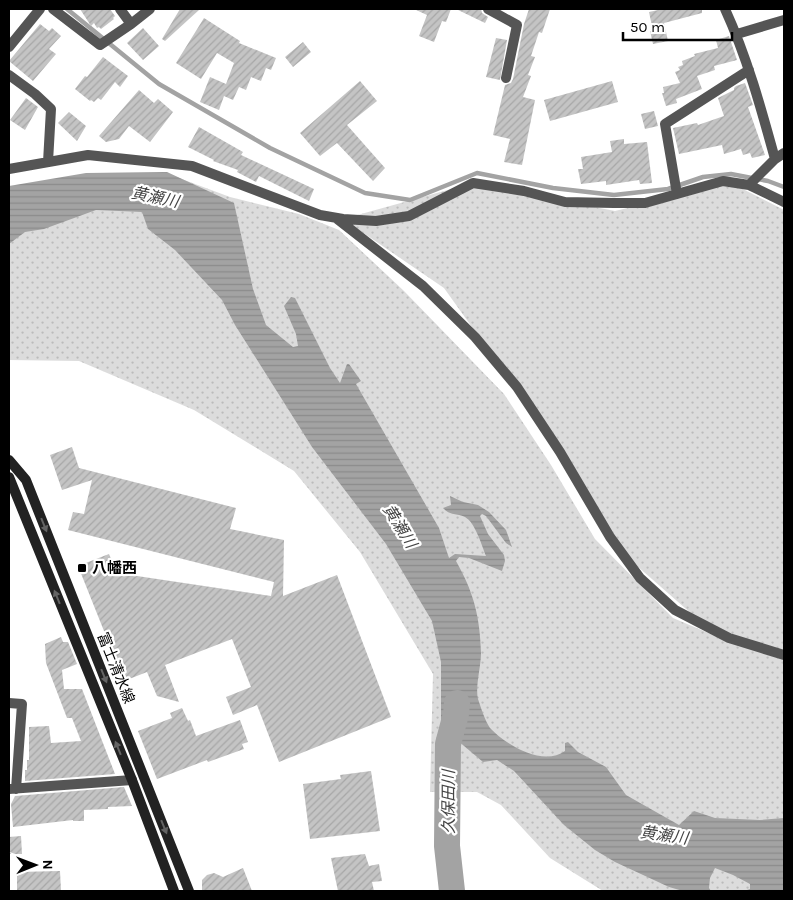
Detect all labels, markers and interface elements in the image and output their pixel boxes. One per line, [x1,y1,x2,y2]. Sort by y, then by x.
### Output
scale bar [623,10,732,42]
text: 50 m [630,18,665,36]
water label: 黄瀬川 [130,183,182,212]
water label: 黄瀬川 [379,501,422,553]
one-way arrow [40,518,48,533]
place label: 八幡西 [92,559,137,577]
marker: 八幡西 [76,562,88,574]
one-way arrow [53,590,61,604]
street label: 富士清水線 [94,630,138,706]
one-way arrow [100,669,108,683]
one-way arrow [114,741,122,755]
water label: 久保田川 [439,768,458,834]
one-way arrow [160,820,168,834]
water label: 黄瀬川 [639,822,691,848]
north arrow [10,840,60,890]
text: N [39,860,56,870]

